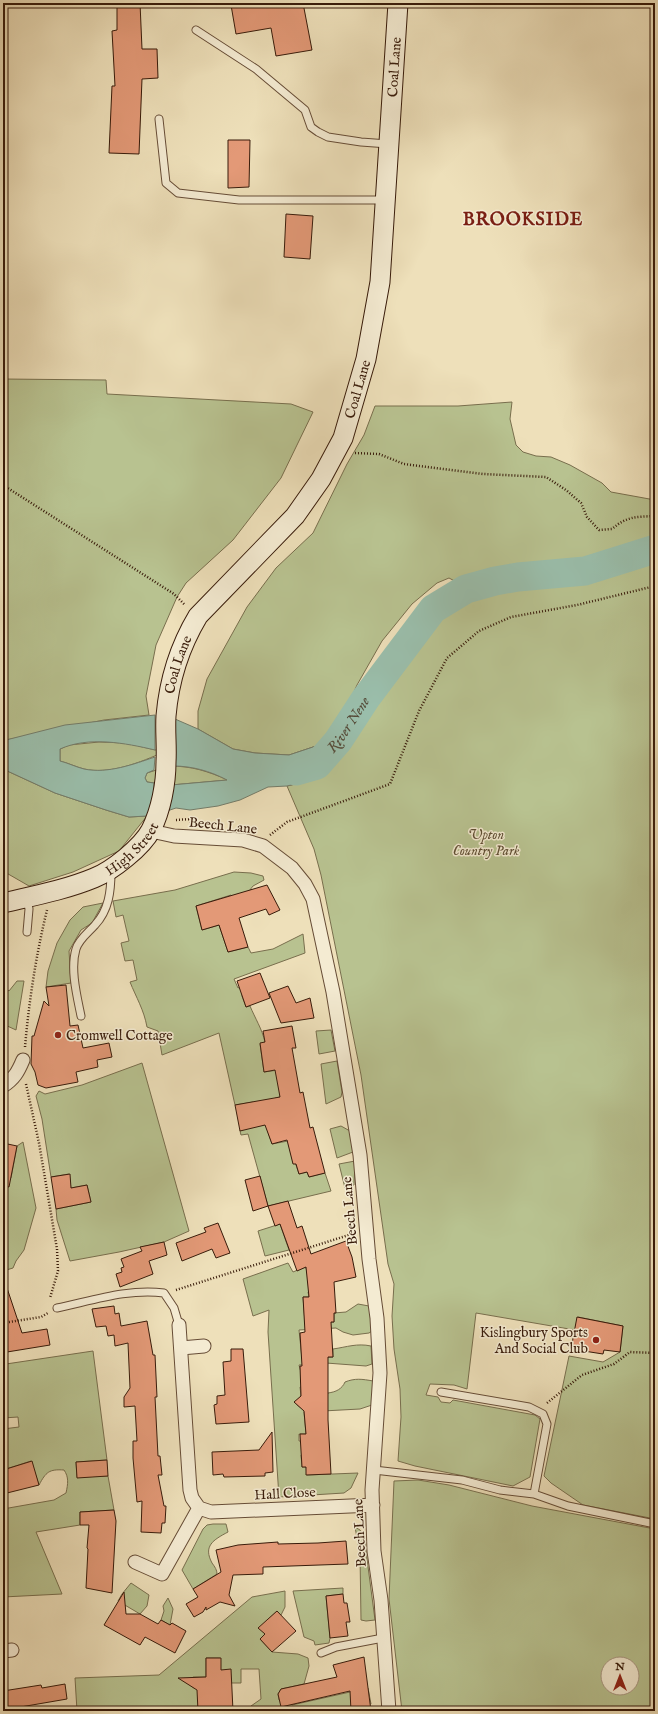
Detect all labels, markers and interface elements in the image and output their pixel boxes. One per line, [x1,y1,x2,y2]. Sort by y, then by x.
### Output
street label: Coal Lane [384,36,406,98]
district label: BROOKSIDE [463,209,583,232]
street label: Coal Lane [341,357,375,421]
street label: Coal Lane [161,632,197,696]
water label: River Nene [323,693,374,757]
street label: Beech Lane [188,813,258,839]
street label: High Street [102,820,163,880]
park label: Upton Country Park [453,826,520,860]
place label: Cromwell Cottage [66,1027,173,1045]
marker: Cromwell Cottage [53,1030,63,1040]
street label: Beech Lane [338,1175,362,1246]
place label: Kislingbury Sports And Social Club [480,1324,588,1358]
marker: Kislingbury Sports And Social Club [591,1335,601,1345]
street label: Hall Close [254,1483,317,1505]
street label: Beech Lane [349,1498,371,1568]
north arrow [600,1656,640,1696]
text: N [614,1660,625,1674]

